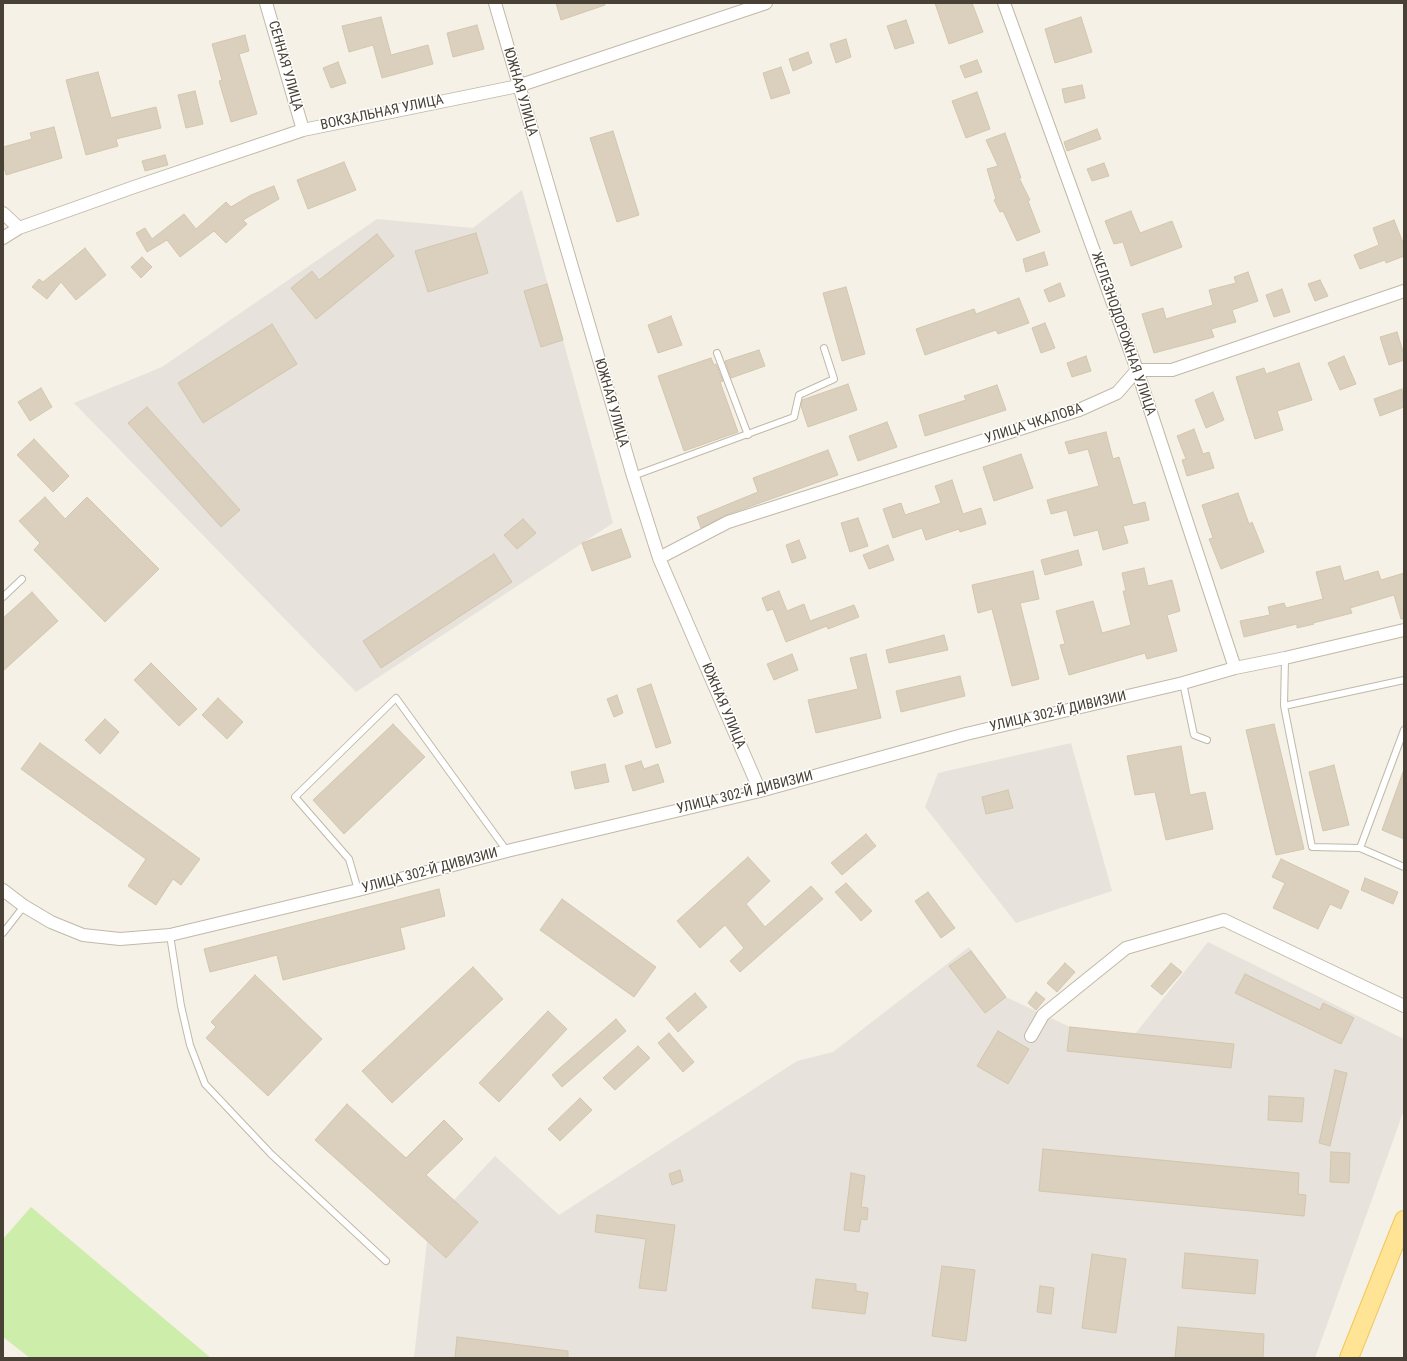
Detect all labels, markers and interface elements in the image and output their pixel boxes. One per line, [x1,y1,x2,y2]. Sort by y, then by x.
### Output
street label: СЕННАЯ УЛИЦА [264,19,306,113]
street label: ЮЖНАЯ УЛИЦА [499,46,541,138]
street label: ВОКЗАЛЬНАЯ УЛИЦА [319,92,445,134]
street label: ЖЕЛЕЗНОДОРОЖНАЯ УЛИЦА [1087,250,1159,418]
street label: ЮЖНАЯ УЛИЦА [590,357,632,449]
street label: УЛИЦА ЧКАЛОВА [983,400,1085,448]
street label: ЮЖНАЯ УЛИЦА [697,661,749,751]
street label: УЛИЦА 302-Й ДИВИЗИИ [988,688,1128,736]
street label: УЛИЦА 302-Й ДИВИЗИИ [675,768,815,818]
street label: УЛИЦА 302-Й ДИВИЗИИ [360,845,500,897]

